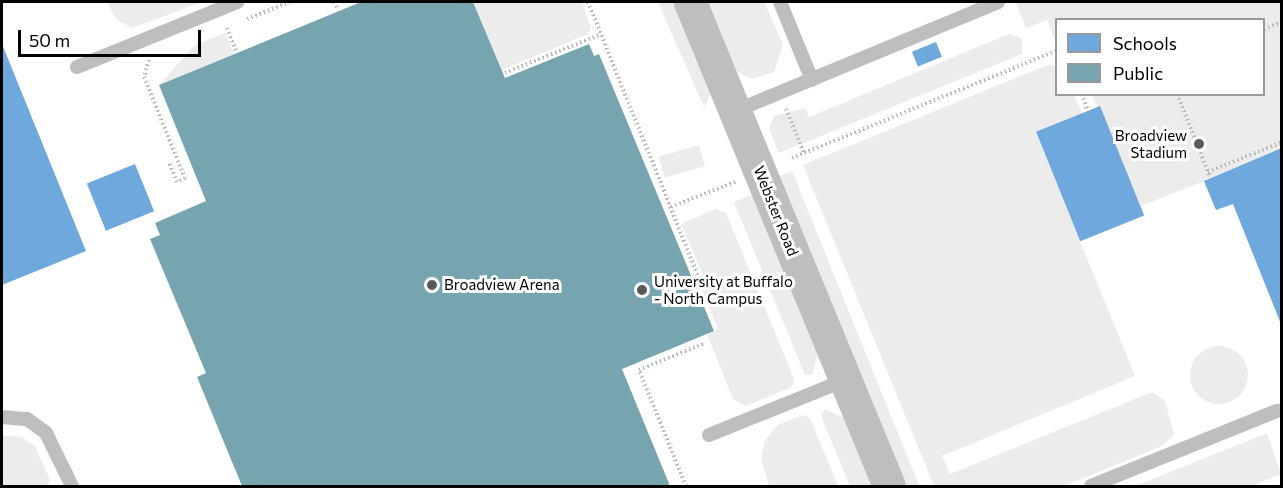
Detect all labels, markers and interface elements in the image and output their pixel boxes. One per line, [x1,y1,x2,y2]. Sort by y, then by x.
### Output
scale bar [21,18,204,56]
legend [1055,18,1265,96]
text: 50 m [29,29,70,51]
text: Schools [1113,32,1177,54]
text: Public [1113,62,1163,84]
place label: Broadview Stadium [1115,126,1187,161]
marker: Broadview Stadium [1192,137,1206,151]
street label: Webster Road [750,163,802,259]
place label: University at Buffalo - North Campus [654,272,793,307]
place label: Broadview Arena [444,276,559,294]
marker: Broadview Arena [425,278,439,292]
marker: University at Buffalo - North Campus [635,283,649,297]

